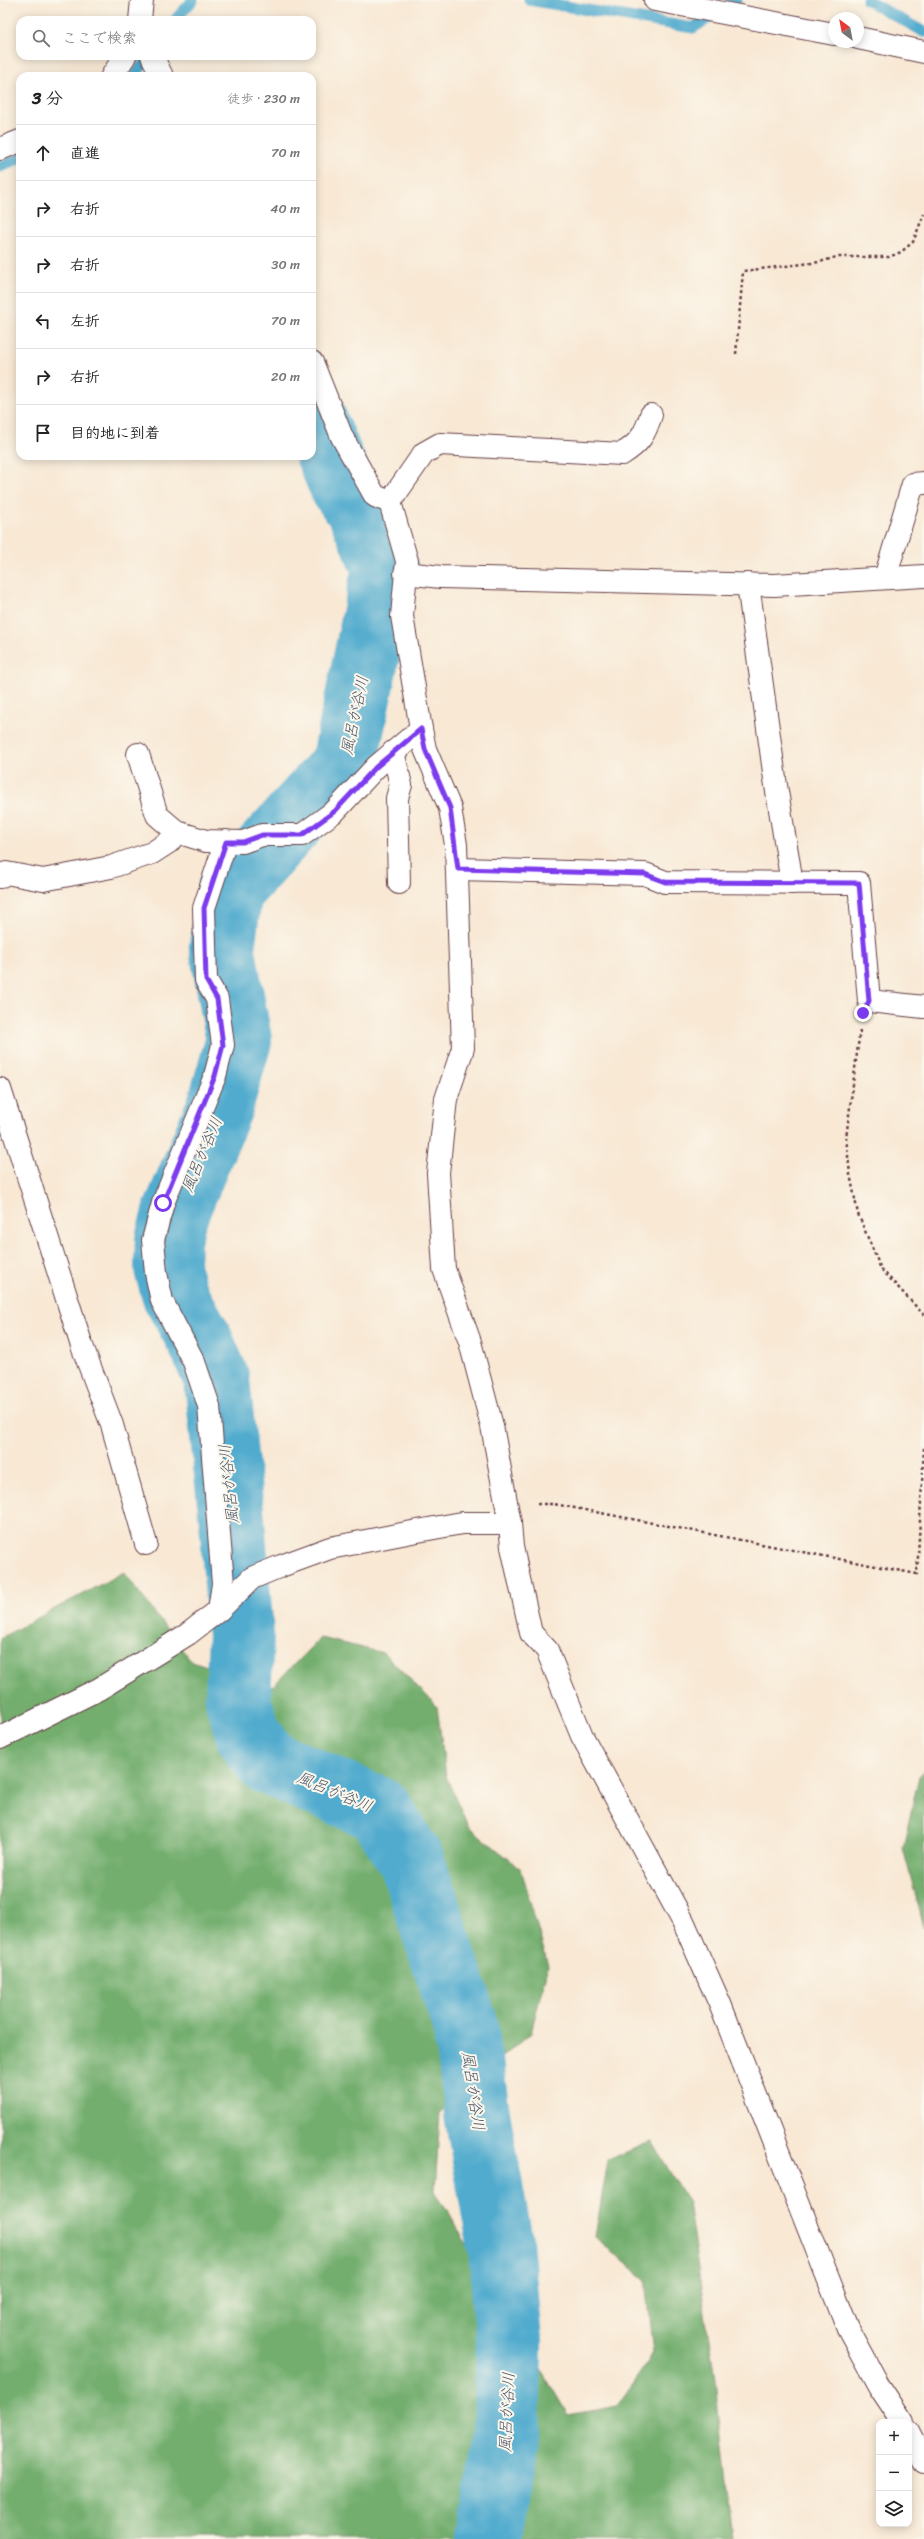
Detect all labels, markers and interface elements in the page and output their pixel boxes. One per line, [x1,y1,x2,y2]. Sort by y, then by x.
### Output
north arrow [828,12,864,48]
search box [16,16,316,60]
text: ここで検索 [62,25,137,51]
icon: search [30,27,52,49]
text: 3 分 [32,83,63,113]
text: 徒歩 · 230 m [228,87,300,110]
text: 直進 [70,140,100,166]
text: 70 m [271,141,300,164]
icon: ahead [32,142,54,164]
text: 右折 [70,196,100,222]
text: 40 m [270,197,300,220]
icon: right [32,198,54,220]
text: 右折 [70,252,100,278]
text: 30 m [271,253,300,276]
icon: right [32,254,54,276]
text: 左折 [70,308,100,334]
text: 70 m [271,309,300,332]
icon: left [32,310,54,332]
text: 右折 [70,364,100,390]
text: 20 m [271,365,300,388]
icon: right [32,366,54,388]
text: 目的地に到着 [70,420,160,446]
icon: arrive [32,422,54,444]
water label: 風呂が谷川 [332,673,377,757]
route end [854,1004,872,1022]
water label: 風呂が谷川 [172,1112,230,1197]
route start [154,1194,172,1212]
water label: 風呂が谷川 [210,1443,247,1525]
water label: 風呂が谷川 [292,1762,377,1820]
water label: 風呂が谷川 [454,2049,493,2133]
water label: 風呂が谷川 [490,2371,523,2453]
map controls [876,2419,912,2527]
button: + [876,2419,912,2455]
button: − [876,2455,912,2491]
button: layers [876,2491,912,2527]

